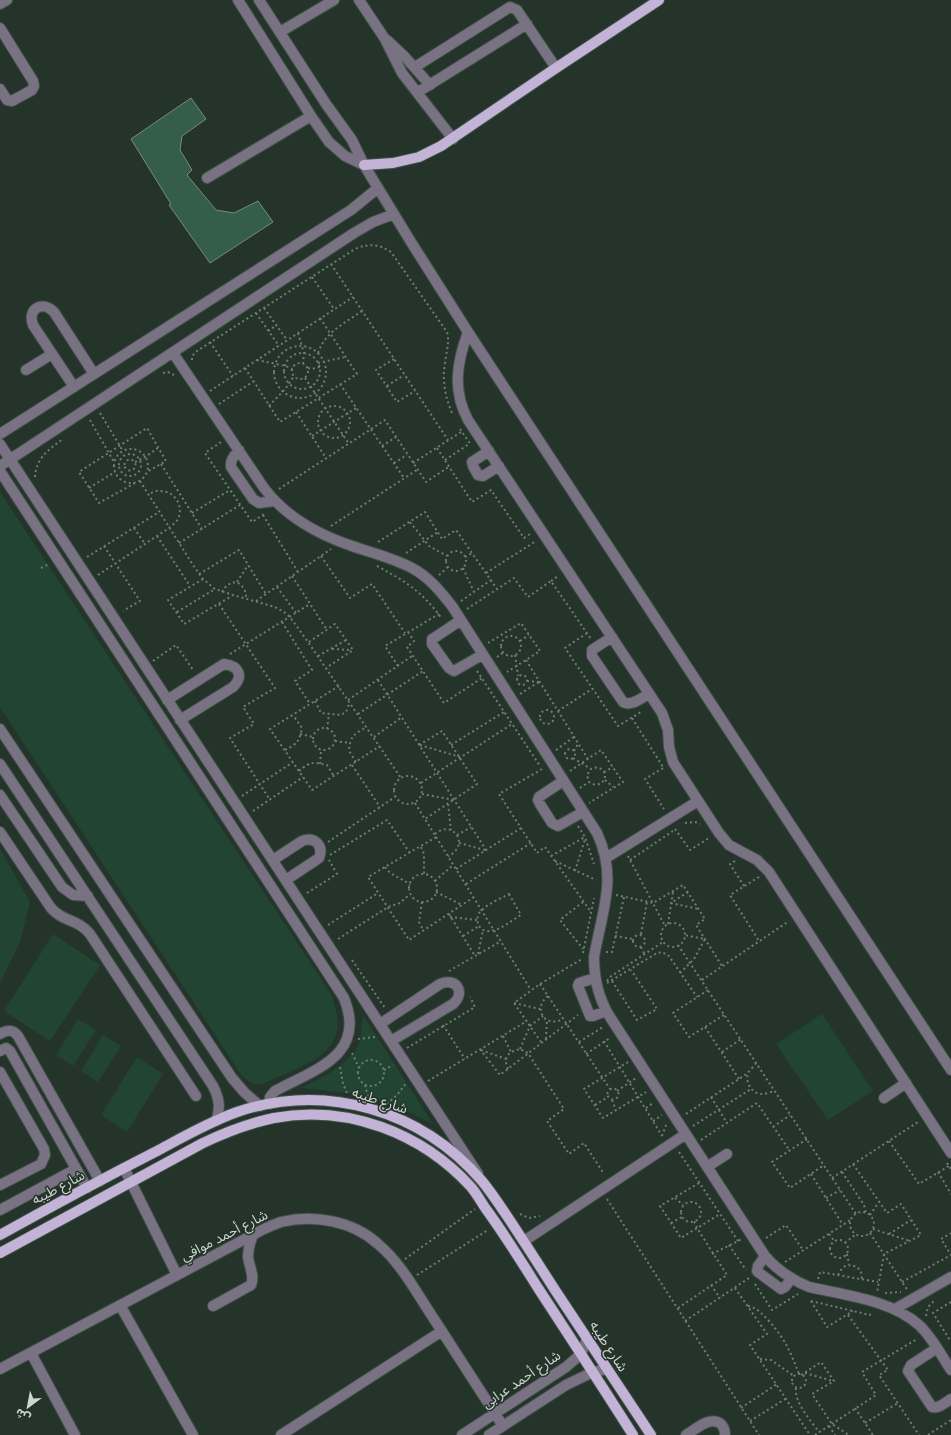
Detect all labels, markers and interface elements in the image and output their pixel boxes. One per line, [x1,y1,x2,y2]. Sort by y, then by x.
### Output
street label: شارع طيبه [349,1083,410,1119]
street label: شارع طيبه [28,1166,88,1210]
street label: شارع أحمد موافي [177,1205,272,1267]
street label: شارع طيبه [584,1317,632,1376]
street label: شارع أحمد عرابى [478,1346,565,1414]
north arrow [8,1387,48,1427]
text: ش [13,1406,33,1425]

